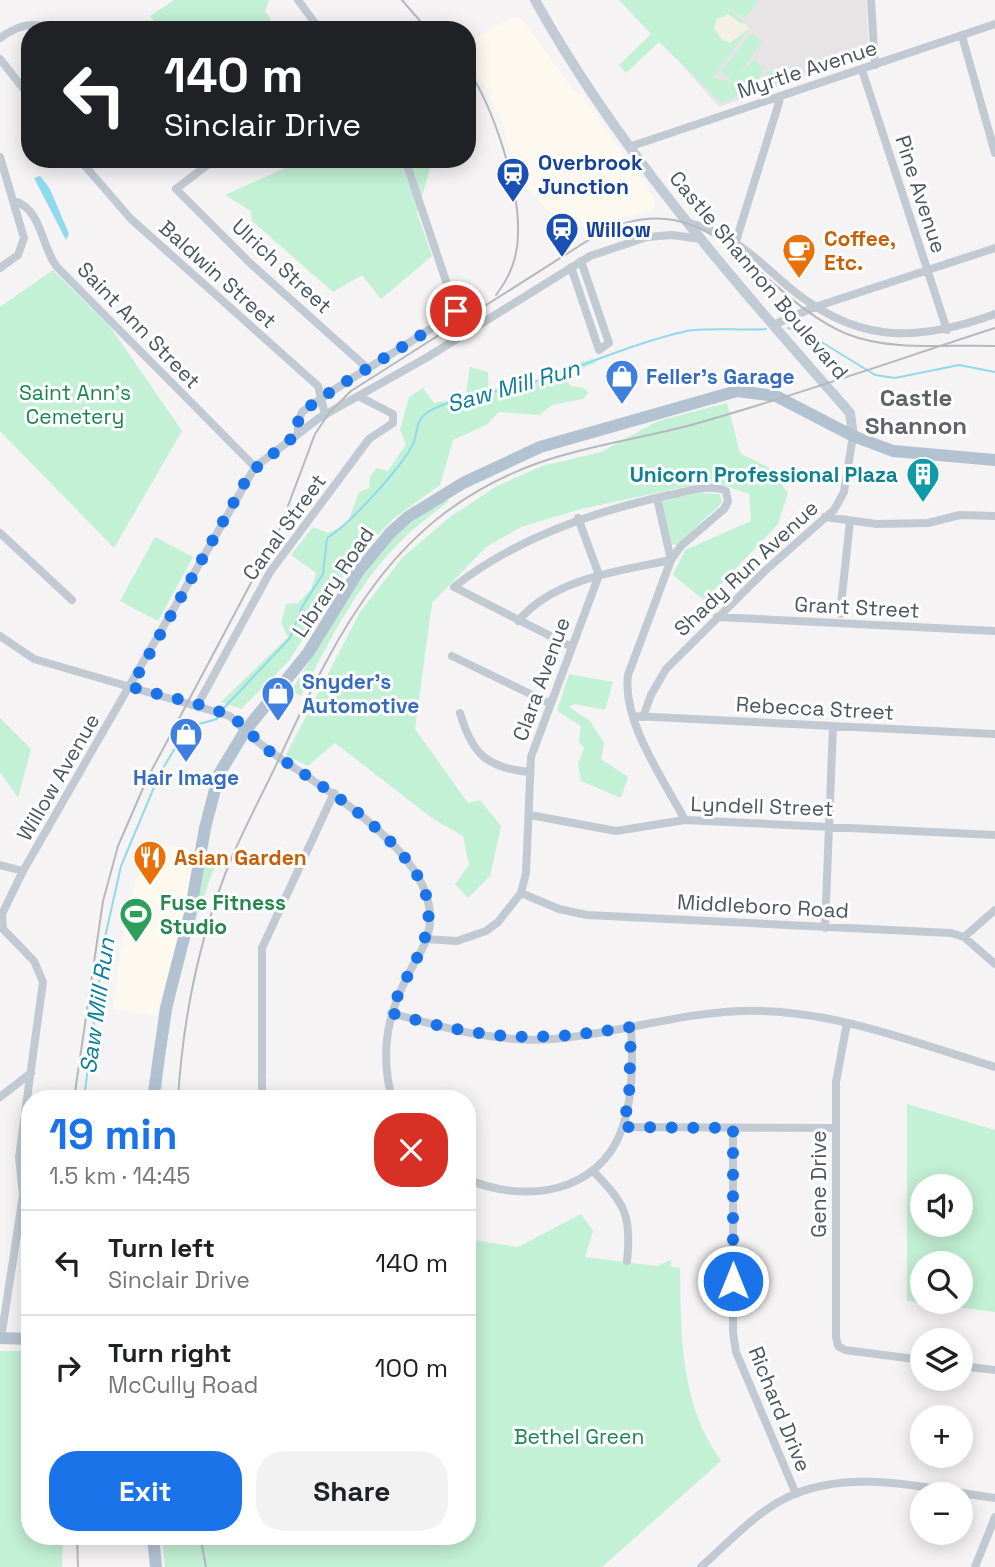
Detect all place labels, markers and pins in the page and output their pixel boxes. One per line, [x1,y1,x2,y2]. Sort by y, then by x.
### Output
place label: Overbrook Junction [538,149,643,200]
station icon: Overbrook Junction [494,155,532,204]
station icon: Willow [543,210,581,259]
place label: Willow [586,216,651,243]
place label: Coffee, Etc. [824,225,896,276]
cafe icon: Coffee, Etc. [780,231,818,280]
pin [426,281,486,341]
shop icon: Feller's Garage [603,357,641,406]
place label: Feller's Garage [646,363,795,390]
building icon: Unicorn Professional Plaza [904,455,942,504]
place label: Unicorn Professional Plaza [630,461,898,488]
place label: Snyder's Automotive [302,668,419,719]
shop icon: Snyder's Automotive [259,674,297,723]
shop icon: Hair Image [167,715,205,764]
place label: Hair Image [133,764,239,791]
restaurant icon: Asian Garden [131,838,169,887]
place label: Asian Garden [174,844,307,871]
place label: Fuse Fitness Studio [160,889,286,940]
sports icon: Fuse Fitness Studio [117,895,155,944]

